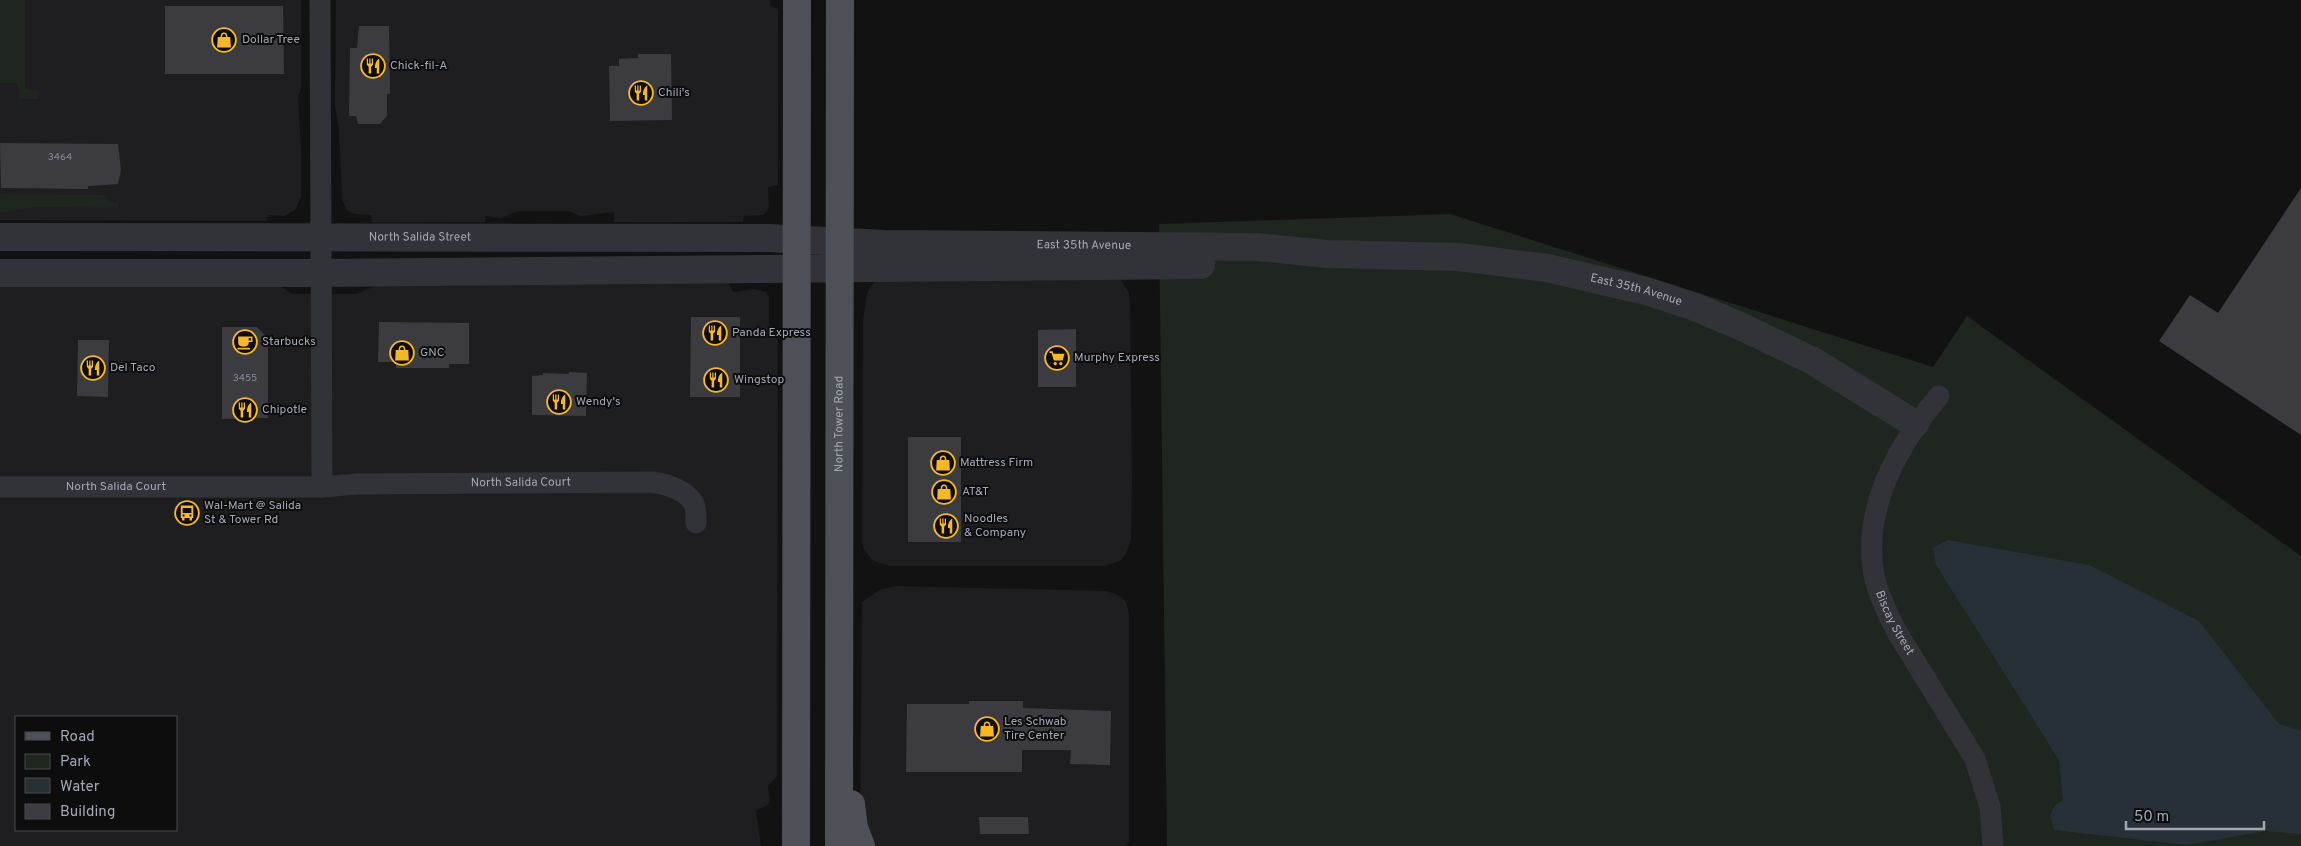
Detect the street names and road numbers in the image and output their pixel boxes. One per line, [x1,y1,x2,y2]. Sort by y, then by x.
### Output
street label: North Salida Street [369,229,471,246]
street label: East 35th Avenue [1036,237,1131,254]
street label: East 35th Avenue [1588,270,1684,310]
street label: North Tower Road [831,376,848,472]
street label: North Salida Court [471,475,571,491]
street label: North Salida Court [66,479,166,495]
street label: Biscay Street [1871,588,1917,658]

